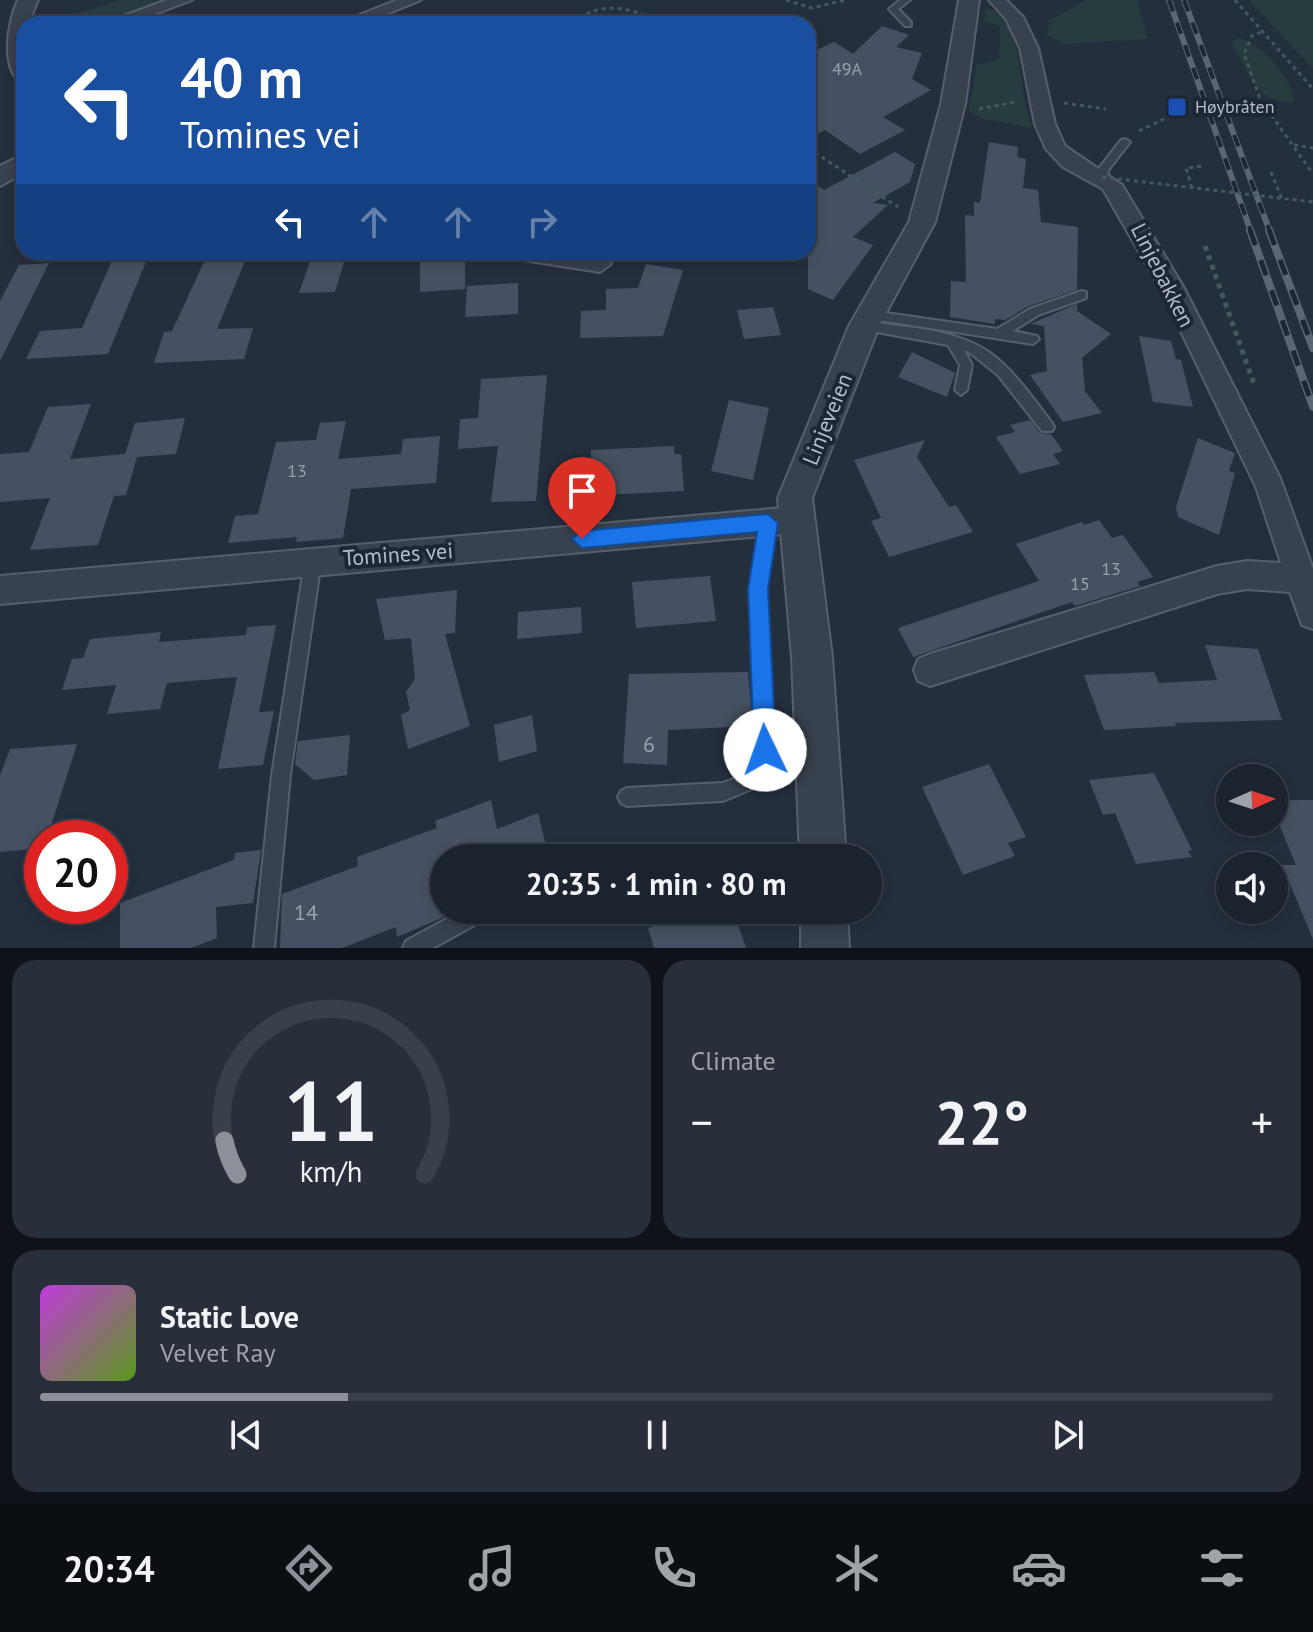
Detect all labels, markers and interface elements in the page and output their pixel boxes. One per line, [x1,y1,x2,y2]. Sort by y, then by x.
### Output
text: 40 m [180,41,303,113]
icon: left [48,48,152,152]
house number: 49A [832,57,863,80]
place label: Høybråten [1195,95,1275,118]
marker: Høybråten [1166,96,1188,118]
text: Tomines vei [180,111,361,158]
icon: left [268,200,312,244]
icon: ahead [352,200,396,244]
icon: ahead [436,200,480,244]
icon: right [520,200,564,244]
street label: Linjebakken [1125,218,1201,332]
street label: Linjeveien [796,369,858,469]
pin [548,457,616,539]
house number: 13 [287,459,307,482]
icon: arrive [560,469,604,513]
street label: Tomines vei [342,536,454,572]
house number: 13 [1101,557,1121,580]
house number: 15 [1070,572,1090,595]
position arrow [723,708,807,792]
house number: 6 [643,730,655,758]
north arrow [1216,764,1288,836]
map controls [1216,764,1288,924]
speed limit sign: 20 [24,820,128,924]
button: sound [1216,852,1288,924]
text: 20:35 · 1 min · 80 m [526,864,786,903]
house number: 14 [294,898,318,926]
text: Climate [691,1044,776,1077]
text: 11 [284,1056,378,1164]
text: 22° [935,1083,1029,1161]
text: − [691,1093,713,1150]
text: + [1251,1093,1273,1150]
text: km/h [300,1153,363,1190]
text: Static Love [160,1297,299,1336]
text: Velvet Ray [160,1336,276,1369]
icon: previous [224,1413,268,1457]
icon: pause [635,1413,679,1457]
icon: next [1046,1413,1090,1457]
icon: directions [281,1540,337,1596]
icon: music [464,1540,520,1596]
icon: phone [646,1540,702,1596]
icon: climate [829,1540,885,1596]
icon: car [1011,1540,1067,1596]
icon: filters [1194,1540,1250,1596]
text: 20:34 [63,1545,155,1592]

